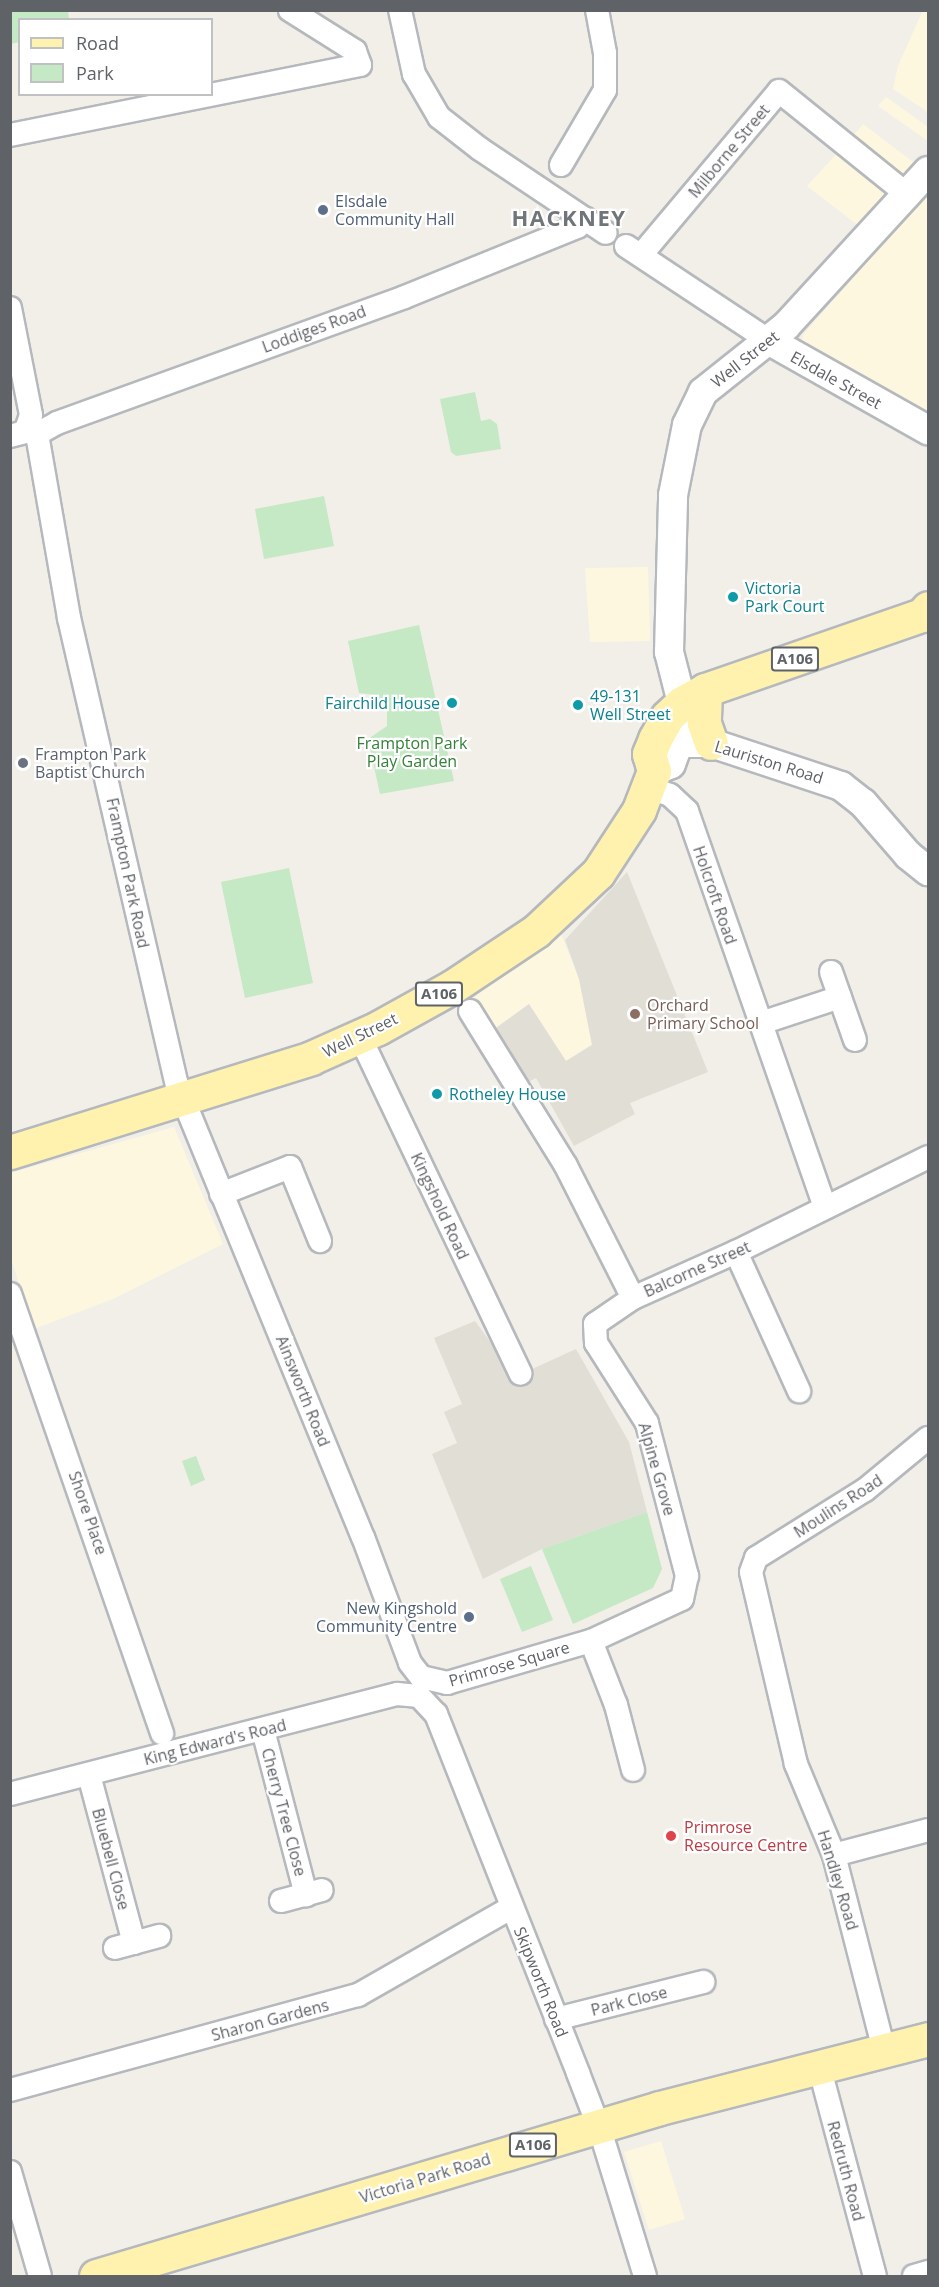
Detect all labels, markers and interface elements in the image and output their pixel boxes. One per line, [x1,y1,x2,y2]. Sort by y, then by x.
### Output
legend [18,18,213,96]
text: Road [76,31,119,55]
text: Park [76,61,114,85]
street label: Milborne Street [684,100,774,202]
place label: Elsdale Community Hall [335,191,455,229]
marker: Elsdale Community Hall [316,203,330,217]
district label: HACKNEY [511,205,627,231]
street label: Loddiges Road [259,301,369,357]
street label: Well Street [707,327,783,391]
street label: Elsdale Street [787,347,885,413]
place label: Victoria Park Court [745,578,824,616]
marker: Victoria Park Court [726,590,740,604]
road number: A106 [770,647,820,671]
place label: 49-131 Well Street [590,686,671,724]
place label: Fairchild House [325,693,440,713]
marker: Fairchild House [445,696,459,710]
marker: 49-131 Well Street [571,698,585,712]
park label: Frampton Park Play Garden [356,733,468,771]
street label: Lauriston Road [712,736,826,788]
place label: Frampton Park Baptist Church [35,744,146,782]
marker: Frampton Park Baptist Church [16,756,30,770]
street label: Frampton Park Road [103,796,153,950]
street label: Holcroft Road [689,843,741,947]
road number: A106 [414,982,464,1006]
place label: Orchard Primary School [647,995,759,1033]
marker: Orchard Primary School [628,1007,642,1021]
street label: Well Street [320,1009,400,1061]
place label: Rotheley House [449,1084,566,1104]
marker: Rotheley House [430,1087,444,1101]
street label: Kingshold Road [407,1150,473,1262]
street label: Balcorne Street [641,1237,753,1301]
street label: Ainsworth Road [272,1333,334,1449]
street label: Alpine Grove [635,1420,679,1518]
street label: Shore Place [65,1469,111,1557]
street label: Moulins Road [790,1470,886,1542]
place label: New Kingshold Community Centre [316,1598,457,1636]
marker: New Kingshold Community Centre [462,1610,476,1624]
street label: Primrose Square [446,1638,572,1690]
street label: King Edward's Road [142,1715,288,1769]
street label: Cherry Tree Close [258,1746,310,1878]
street label: Bluebell Close [88,1806,134,1912]
place label: Primrose Resource Centre [684,1817,807,1855]
marker: Primrose Resource Centre [662,1827,680,1845]
street label: Handley Road [814,1828,862,1932]
street label: Skipworth Road [510,1924,572,2040]
street label: Park Close [589,1982,669,2020]
street label: Sharon Gardens [209,1995,331,2045]
street label: Redruth Road [823,2119,869,2223]
road number: A106 [508,2133,558,2157]
street label: Victoria Park Road [357,2149,493,2207]

